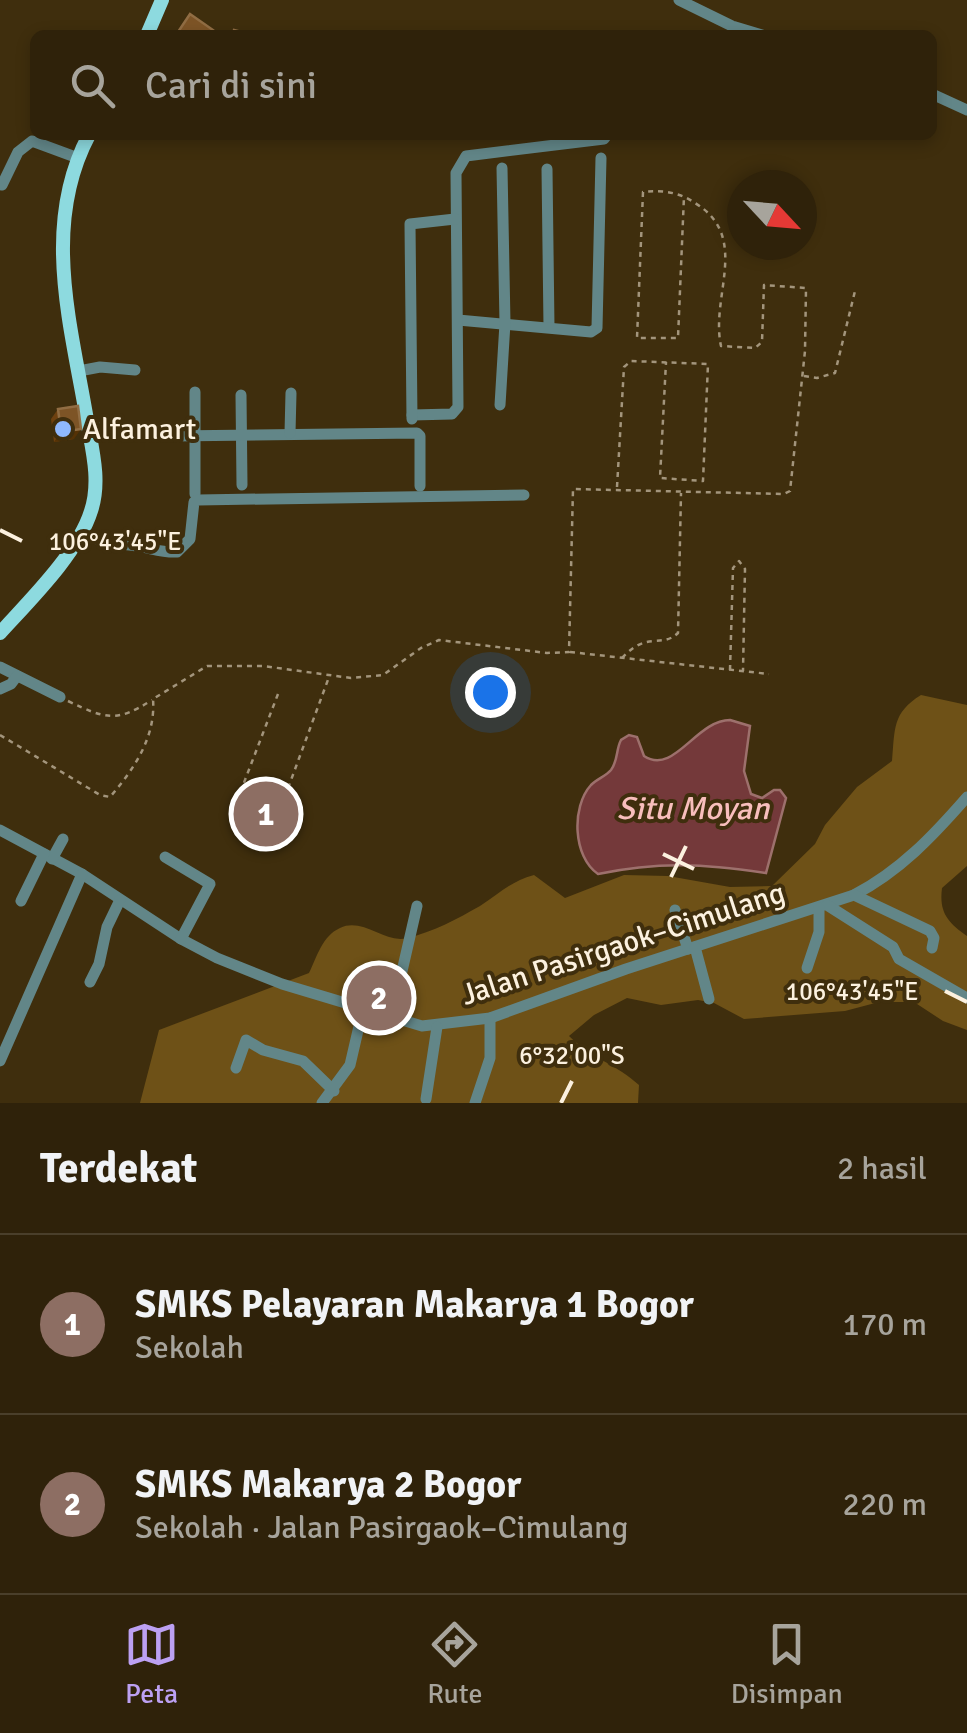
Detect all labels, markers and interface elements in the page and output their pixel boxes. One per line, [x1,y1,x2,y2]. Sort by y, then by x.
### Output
search box [30,30,937,140]
icon: search [65,58,120,113]
text: Cari di sini [145,62,317,109]
north arrow [727,170,817,260]
place label: Alfamart [83,411,196,448]
marker: Alfamart [52,418,74,440]
text: 106°43'45"E [49,526,181,557]
your location [465,667,516,718]
pin: 1 [234,776,298,852]
water label: Situ Moyan [617,789,771,828]
street label: Jalan Pasirgaok–Cimulang [456,874,790,1014]
pin: 2 [346,960,412,1036]
text: 106°43'45"E [786,976,918,1007]
text: 6°32'00"S [519,1040,625,1071]
text: Terdekat [40,1143,197,1194]
text: 2 hasil [837,1149,927,1188]
text: SMKS Pelayaran Makarya 1 Bogor [135,1281,694,1328]
text: 1 [64,1305,81,1344]
text: 170 m [843,1305,927,1344]
text: Sekolah [135,1328,244,1367]
text: SMKS Makarya 2 Bogor [135,1461,521,1508]
text: 2 [64,1485,81,1524]
text: 220 m [843,1485,927,1524]
text: Sekolah · Jalan Pasirgaok–Cimulang [135,1508,628,1547]
tab: Peta [124,1617,179,1711]
tab: Rute [427,1617,482,1711]
tab: Disimpan [731,1617,843,1711]

